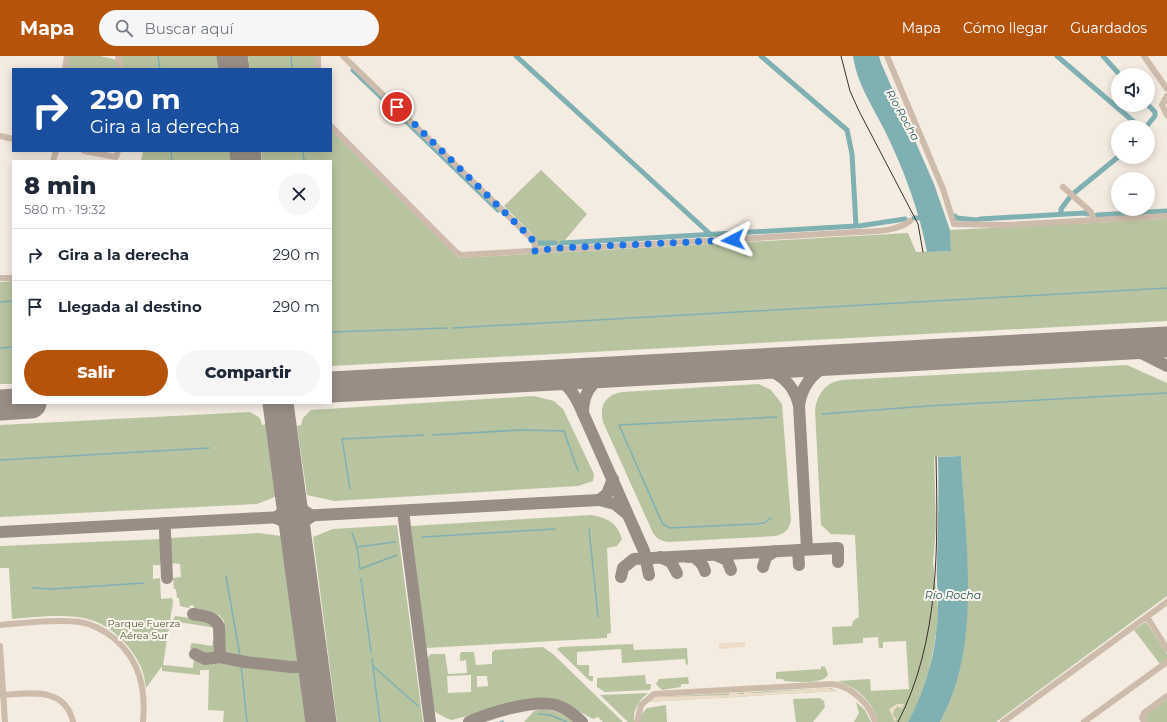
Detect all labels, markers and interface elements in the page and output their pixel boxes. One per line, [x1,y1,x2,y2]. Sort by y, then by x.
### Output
search box [99,10,379,46]
text: Mapa [20,17,75,40]
icon: search [113,17,135,39]
text: Buscar aquí [145,19,234,38]
text: Mapa [902,19,941,37]
text: Cómo llegar [963,19,1048,37]
text: Guardados [1070,19,1147,37]
map controls [1111,68,1155,216]
button: sound [1111,68,1155,112]
text: 290 m [90,82,181,116]
icon: right [24,84,76,136]
water label: Río Rocha [883,87,923,143]
pin [380,90,414,124]
icon: arrive [386,96,408,118]
text: Gira a la derecha [90,116,240,138]
button: + [1111,120,1155,164]
text: 8 min [24,171,96,200]
button: − [1111,172,1155,216]
button: close [278,173,320,215]
text: 580 m · 19:32 [24,201,106,217]
position arrow [712,219,754,261]
icon: right [24,244,46,266]
text: Gira a la derecha [58,245,189,264]
text: 290 m [273,245,320,264]
icon: arrive [24,296,46,318]
text: Llegada al destino [58,297,202,316]
text: 290 m [273,297,320,316]
button: Salir [24,350,168,396]
button: Compartir [176,350,320,396]
water label: Río Rocha [925,588,981,602]
park label: Parque Fuerza Aérea Sur [108,617,180,642]

